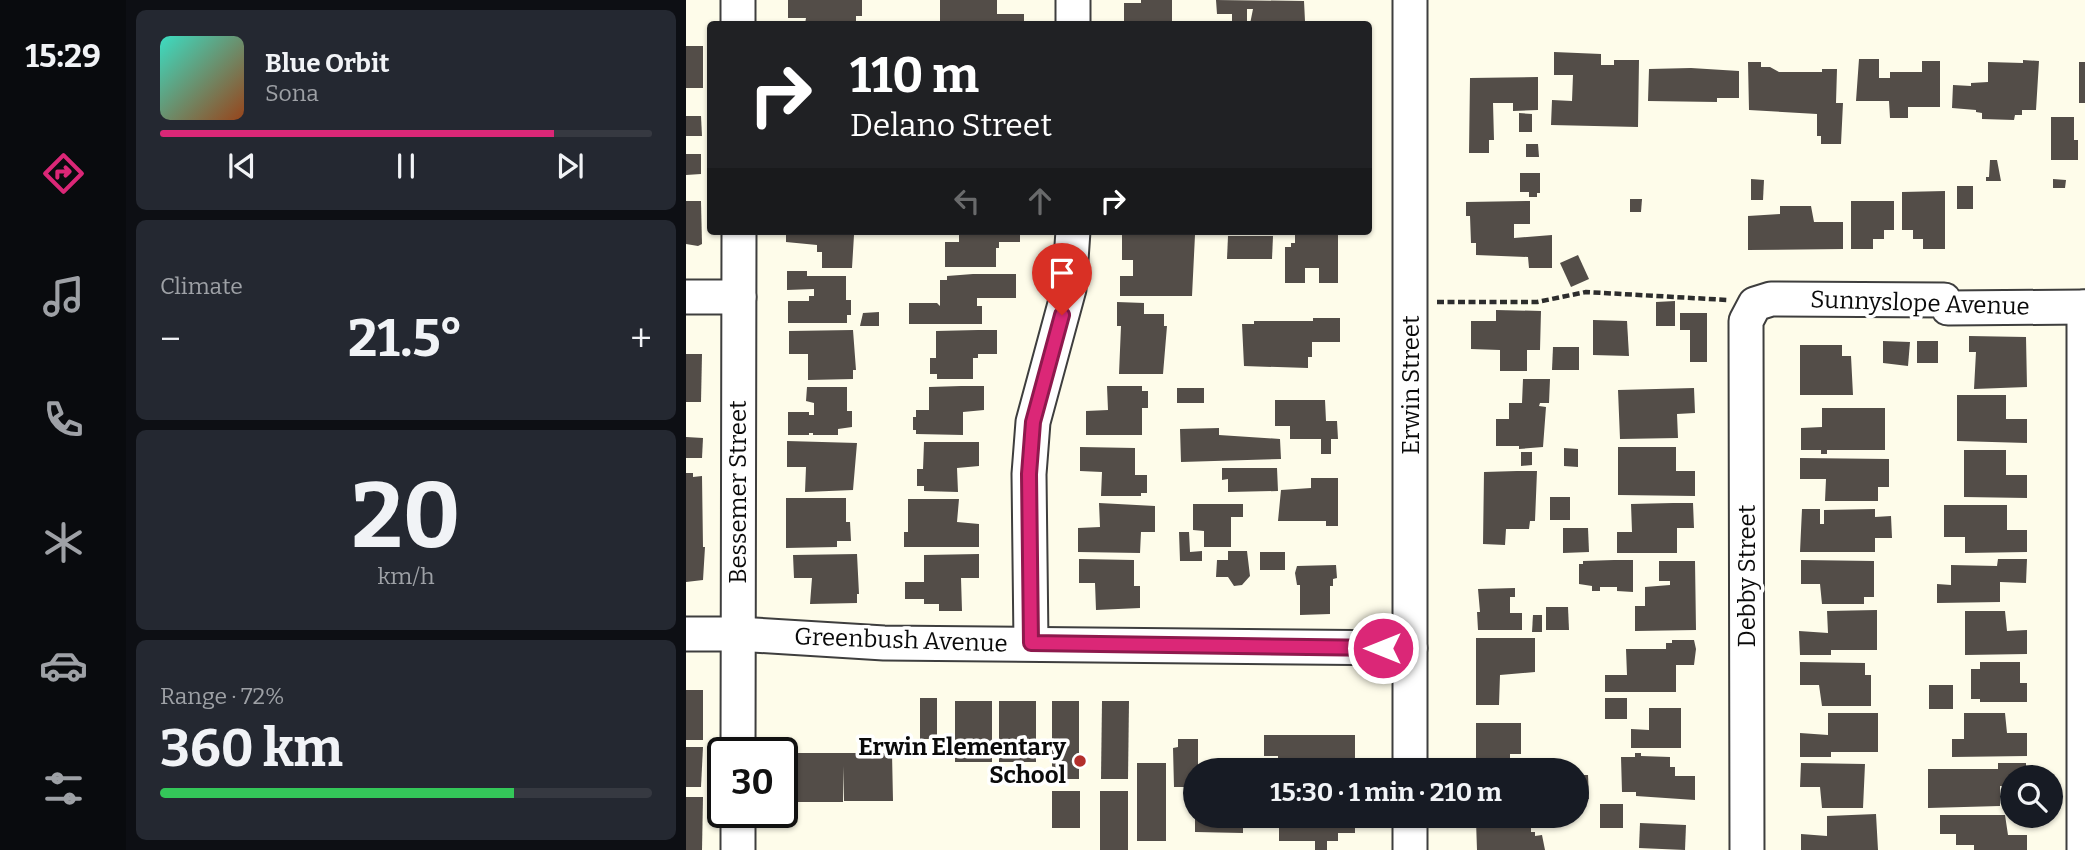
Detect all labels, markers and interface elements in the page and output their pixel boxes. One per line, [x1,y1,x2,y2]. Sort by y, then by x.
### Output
text: 15:29 [25,37,101,75]
text: 110 m [850,46,979,105]
text: Blue Orbit [265,48,389,79]
icon: right [735,49,826,140]
text: Sona [265,79,319,107]
text: Delano Street [850,106,1052,144]
icon: previous [223,147,261,185]
icon: pause [387,147,425,185]
icon: next [551,147,589,185]
icon: directions [39,149,88,198]
icon: left [948,182,986,220]
icon: ahead [1021,182,1059,220]
icon: right [1094,182,1132,220]
pin [1032,243,1092,315]
icon: arrive [1043,254,1081,292]
icon: music [39,272,88,321]
text: Climate [160,272,243,300]
street label: Sunnyslope Avenue [1810,285,2030,321]
text: 21.5° [348,307,463,370]
street label: Erwin Street [1397,315,1425,455]
text: − [160,316,181,362]
text: + [630,316,652,362]
icon: phone [39,395,88,444]
street label: Bessemer Street [724,400,752,584]
text: 20 [351,462,461,571]
street label: Debby Street [1733,504,1761,647]
icon: climate [39,518,88,567]
text: km/h [378,562,434,590]
position arrow [1346,611,1420,685]
street label: Greenbush Avenue [794,622,1008,658]
icon: car [39,641,88,690]
text: Range · 72% [160,682,284,710]
text: 360 km [160,717,343,780]
place label: Erwin Elementary School [858,733,1067,789]
speed limit sign: 30 [707,737,798,828]
marker: Erwin Elementary School [1072,753,1088,769]
icon: filters [39,764,88,813]
map controls [2000,765,2063,828]
button: search [2000,765,2063,828]
text: 15:30 · 1 min · 210 m [1270,777,1502,808]

